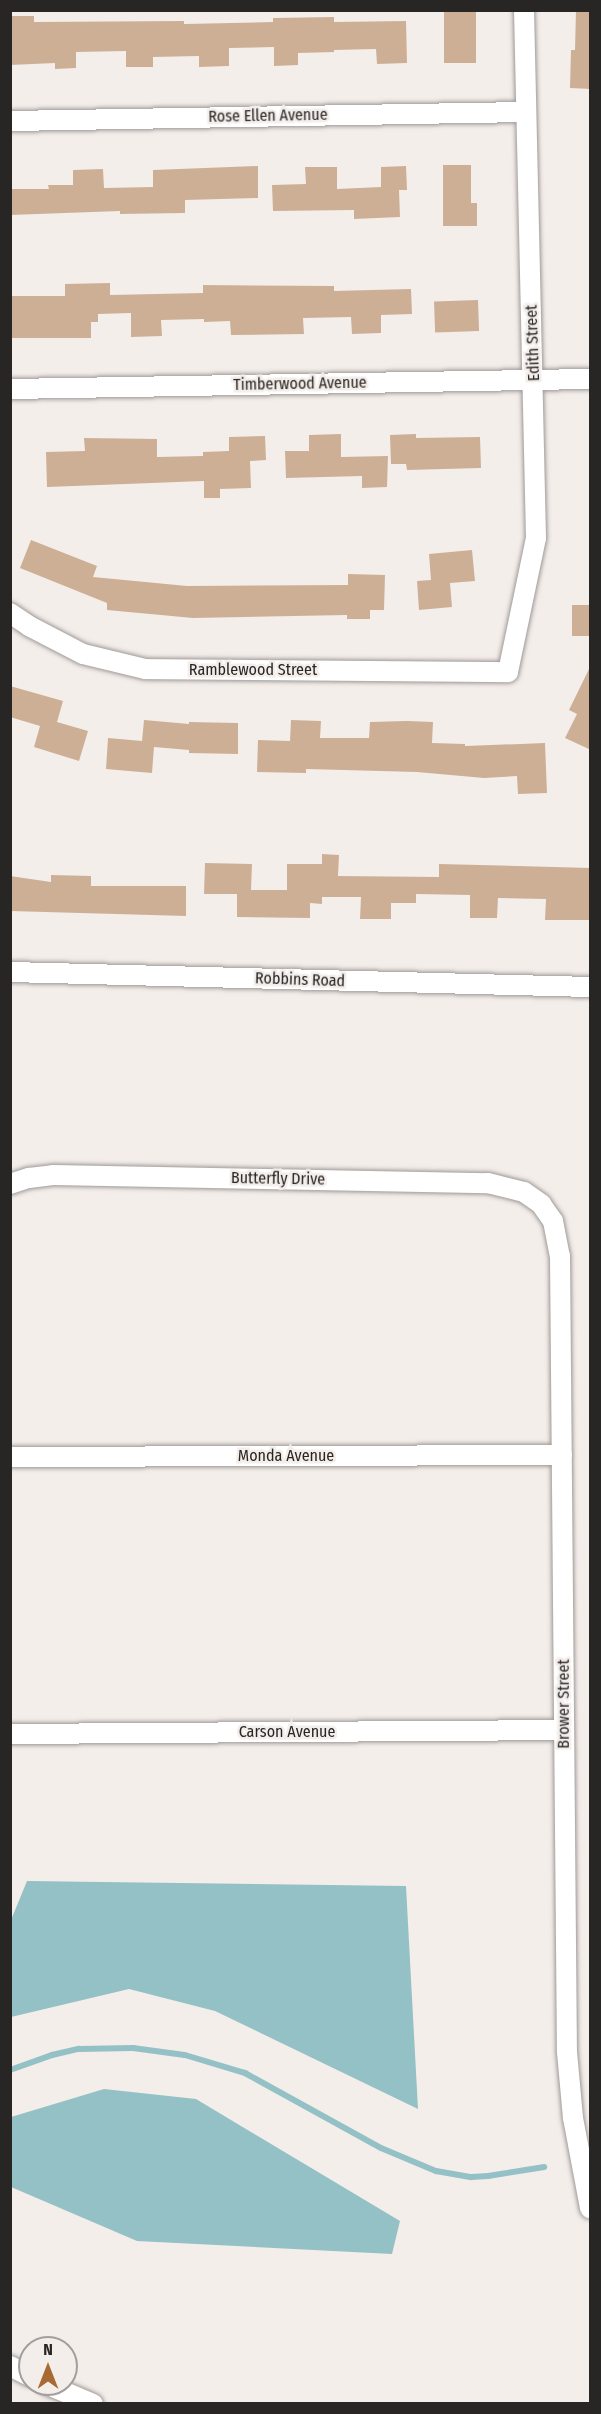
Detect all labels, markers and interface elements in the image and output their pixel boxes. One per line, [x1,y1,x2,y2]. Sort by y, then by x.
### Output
street label: Rose Ellen Avenue [208,105,328,127]
street label: Edith Street [522,304,544,382]
street label: Timberwood Avenue [233,373,367,395]
street label: Ramblewood Street [189,660,317,680]
street label: Robbins Road [255,969,345,991]
street label: Butterfly Drive [231,1169,325,1189]
street label: Monda Avenue [238,1446,334,1466]
street label: Brower Street [554,1659,574,1749]
street label: Carson Avenue [239,1722,335,1742]
north arrow [18,2336,78,2396]
text: N [43,2340,53,2359]

